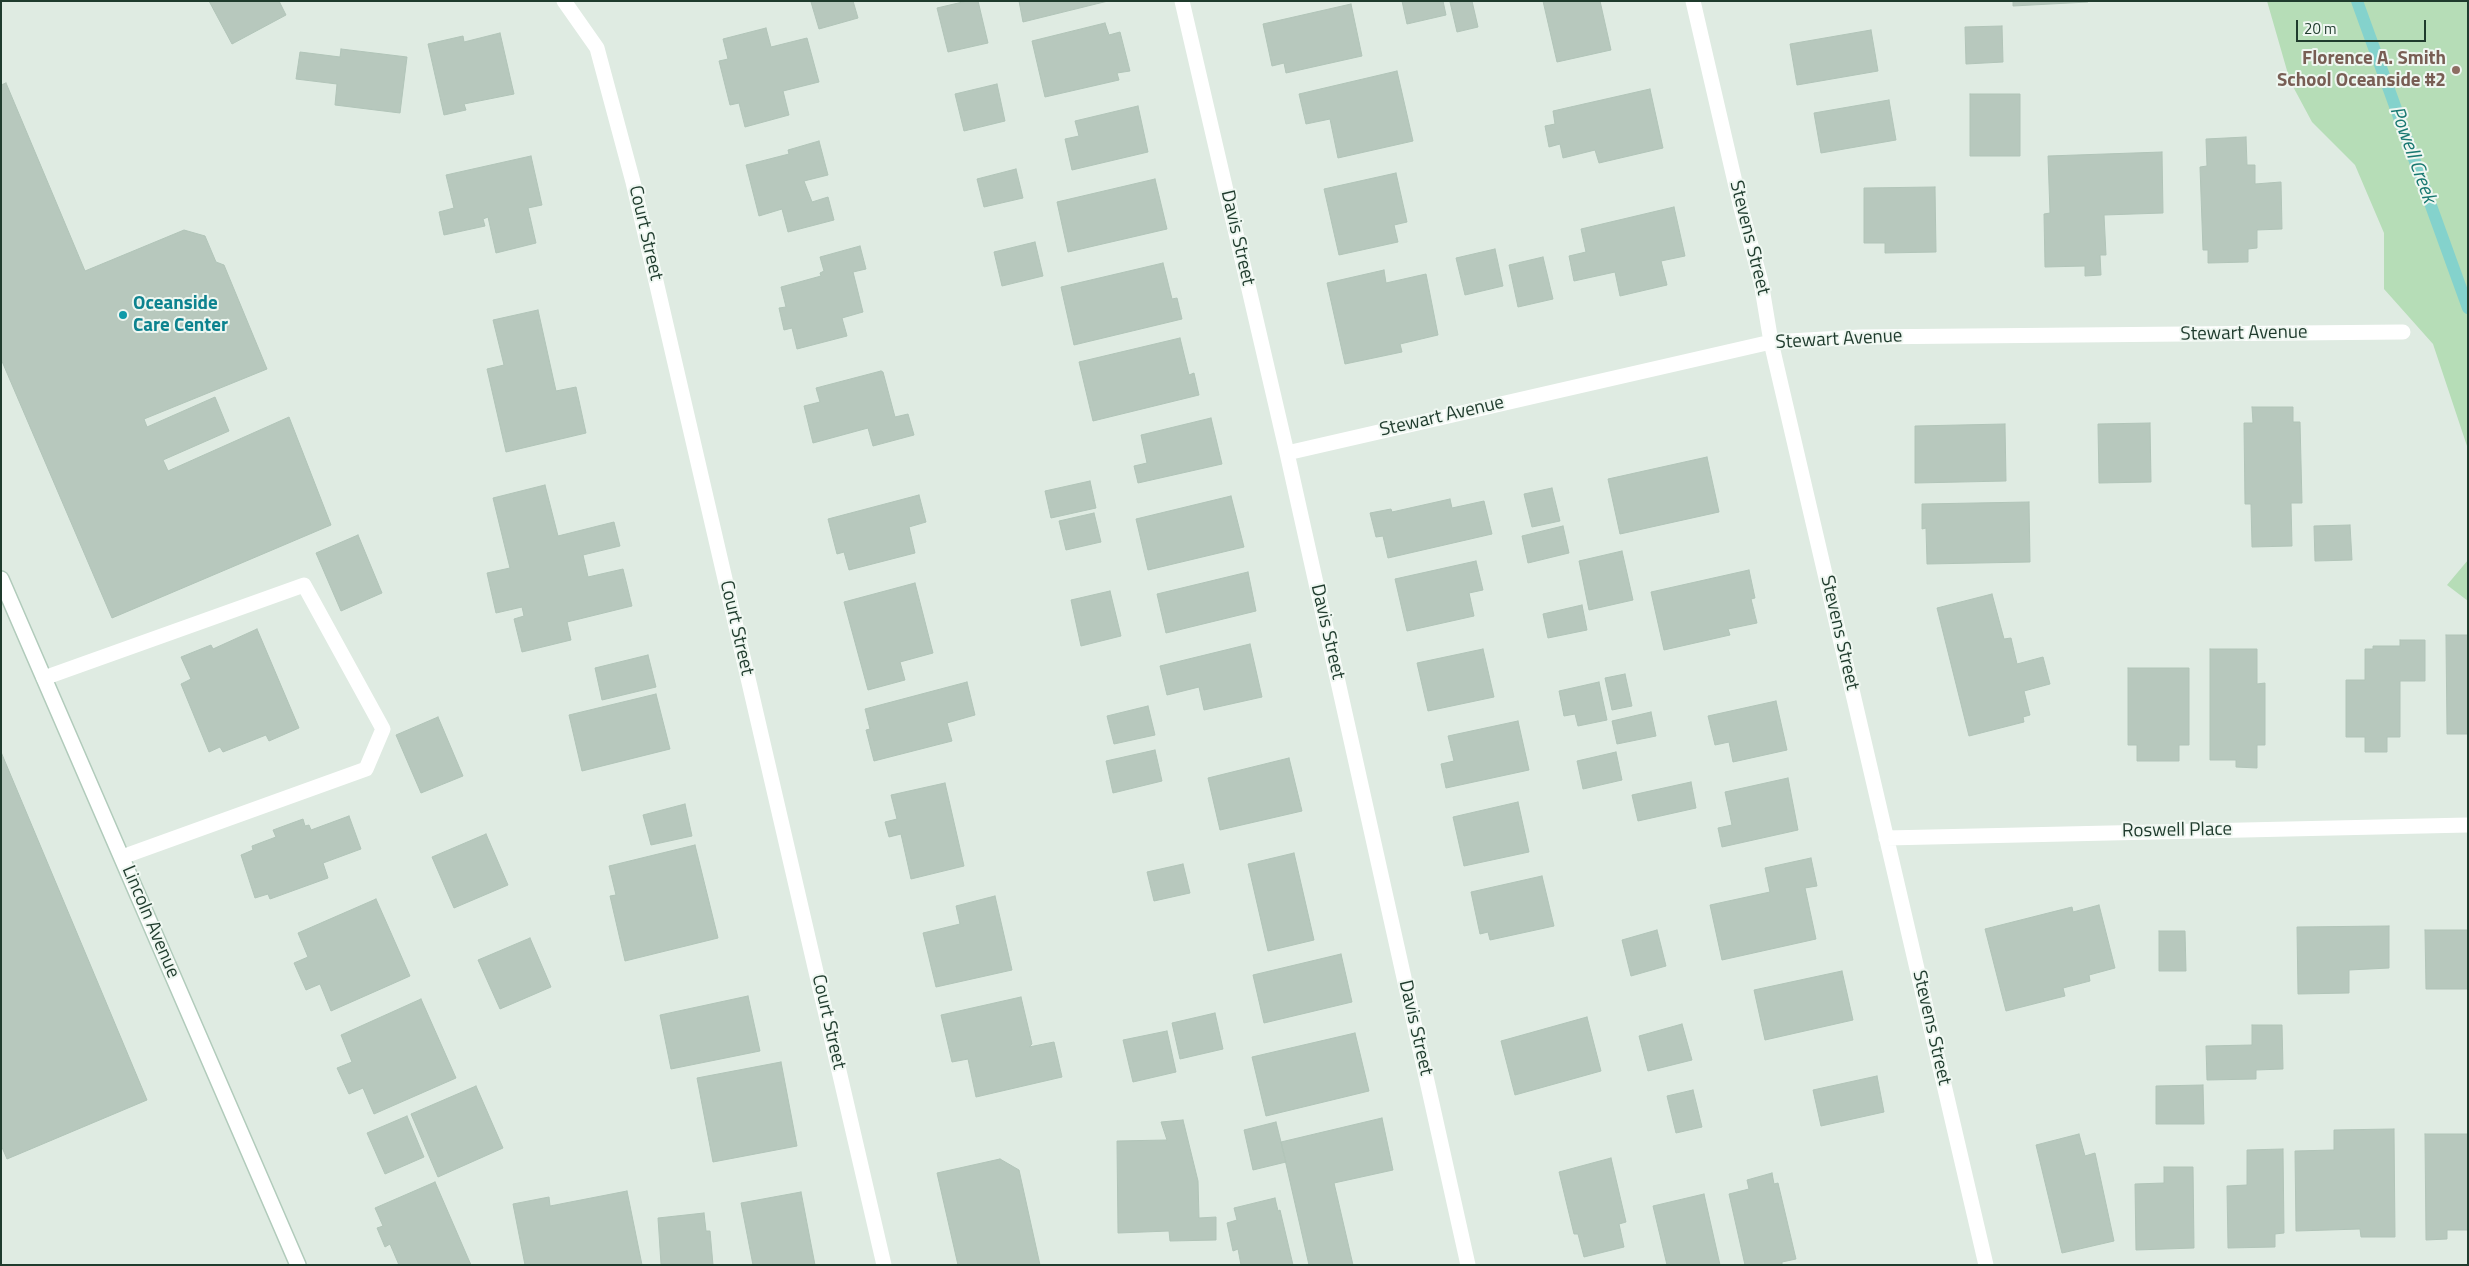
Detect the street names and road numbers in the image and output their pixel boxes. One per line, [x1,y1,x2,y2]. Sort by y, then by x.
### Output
street label: Stevens Street [1724,178,1774,298]
street label: Court Street [623,183,667,283]
street label: Davis Street [1215,188,1259,288]
street label: Stewart Avenue [2180,321,2308,347]
street label: Stewart Avenue [1775,325,1903,355]
street label: Stewart Avenue [1378,392,1506,442]
street label: Stevens Street [1815,573,1863,693]
street label: Court Street [714,578,758,678]
street label: Davis Street [1305,582,1349,682]
street label: Roswell Place [2122,819,2232,843]
street label: Lincoln Avenue [116,862,184,982]
street label: Stevens Street [1907,968,1955,1088]
street label: Court Street [806,972,850,1072]
street label: Davis Street [1393,978,1437,1078]

